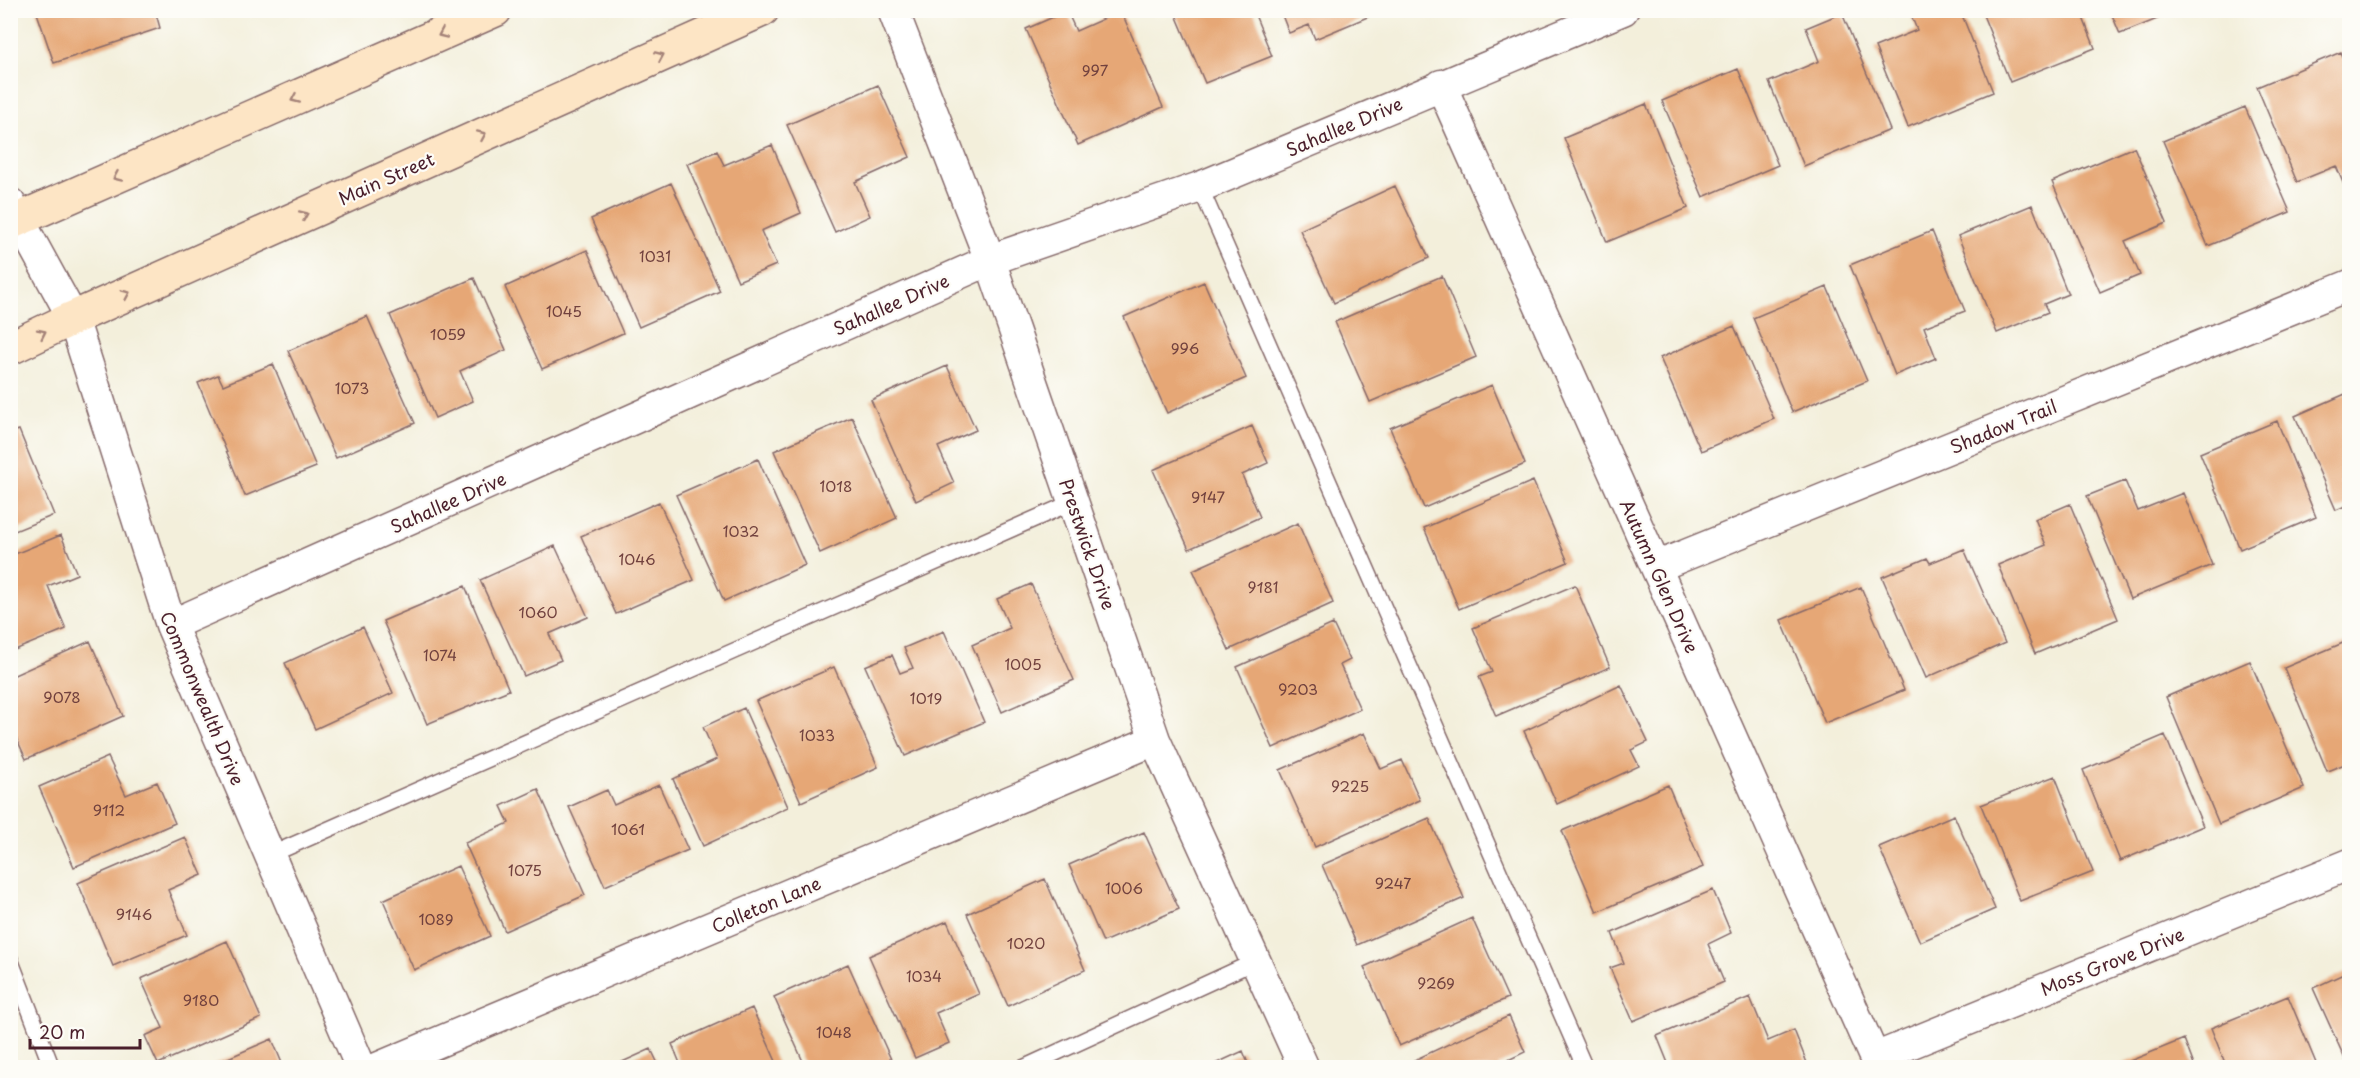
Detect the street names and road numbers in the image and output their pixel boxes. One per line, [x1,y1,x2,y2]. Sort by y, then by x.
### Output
street label: Sahallee Drive [1282,89,1406,163]
street label: Main Street [334,145,438,211]
street label: Sahallee Drive [829,266,953,342]
street label: Shadow Trail [1945,392,2061,460]
street label: Sahallee Drive [386,464,510,540]
street label: Prestwick Drive [1053,475,1123,613]
street label: Autumn Glen Drive [1614,495,1706,657]
street label: Commonwealth Drive [154,607,252,789]
street label: Colleton Lane [707,869,825,939]
street label: Moss Grove Drive [2036,920,2188,1002]

